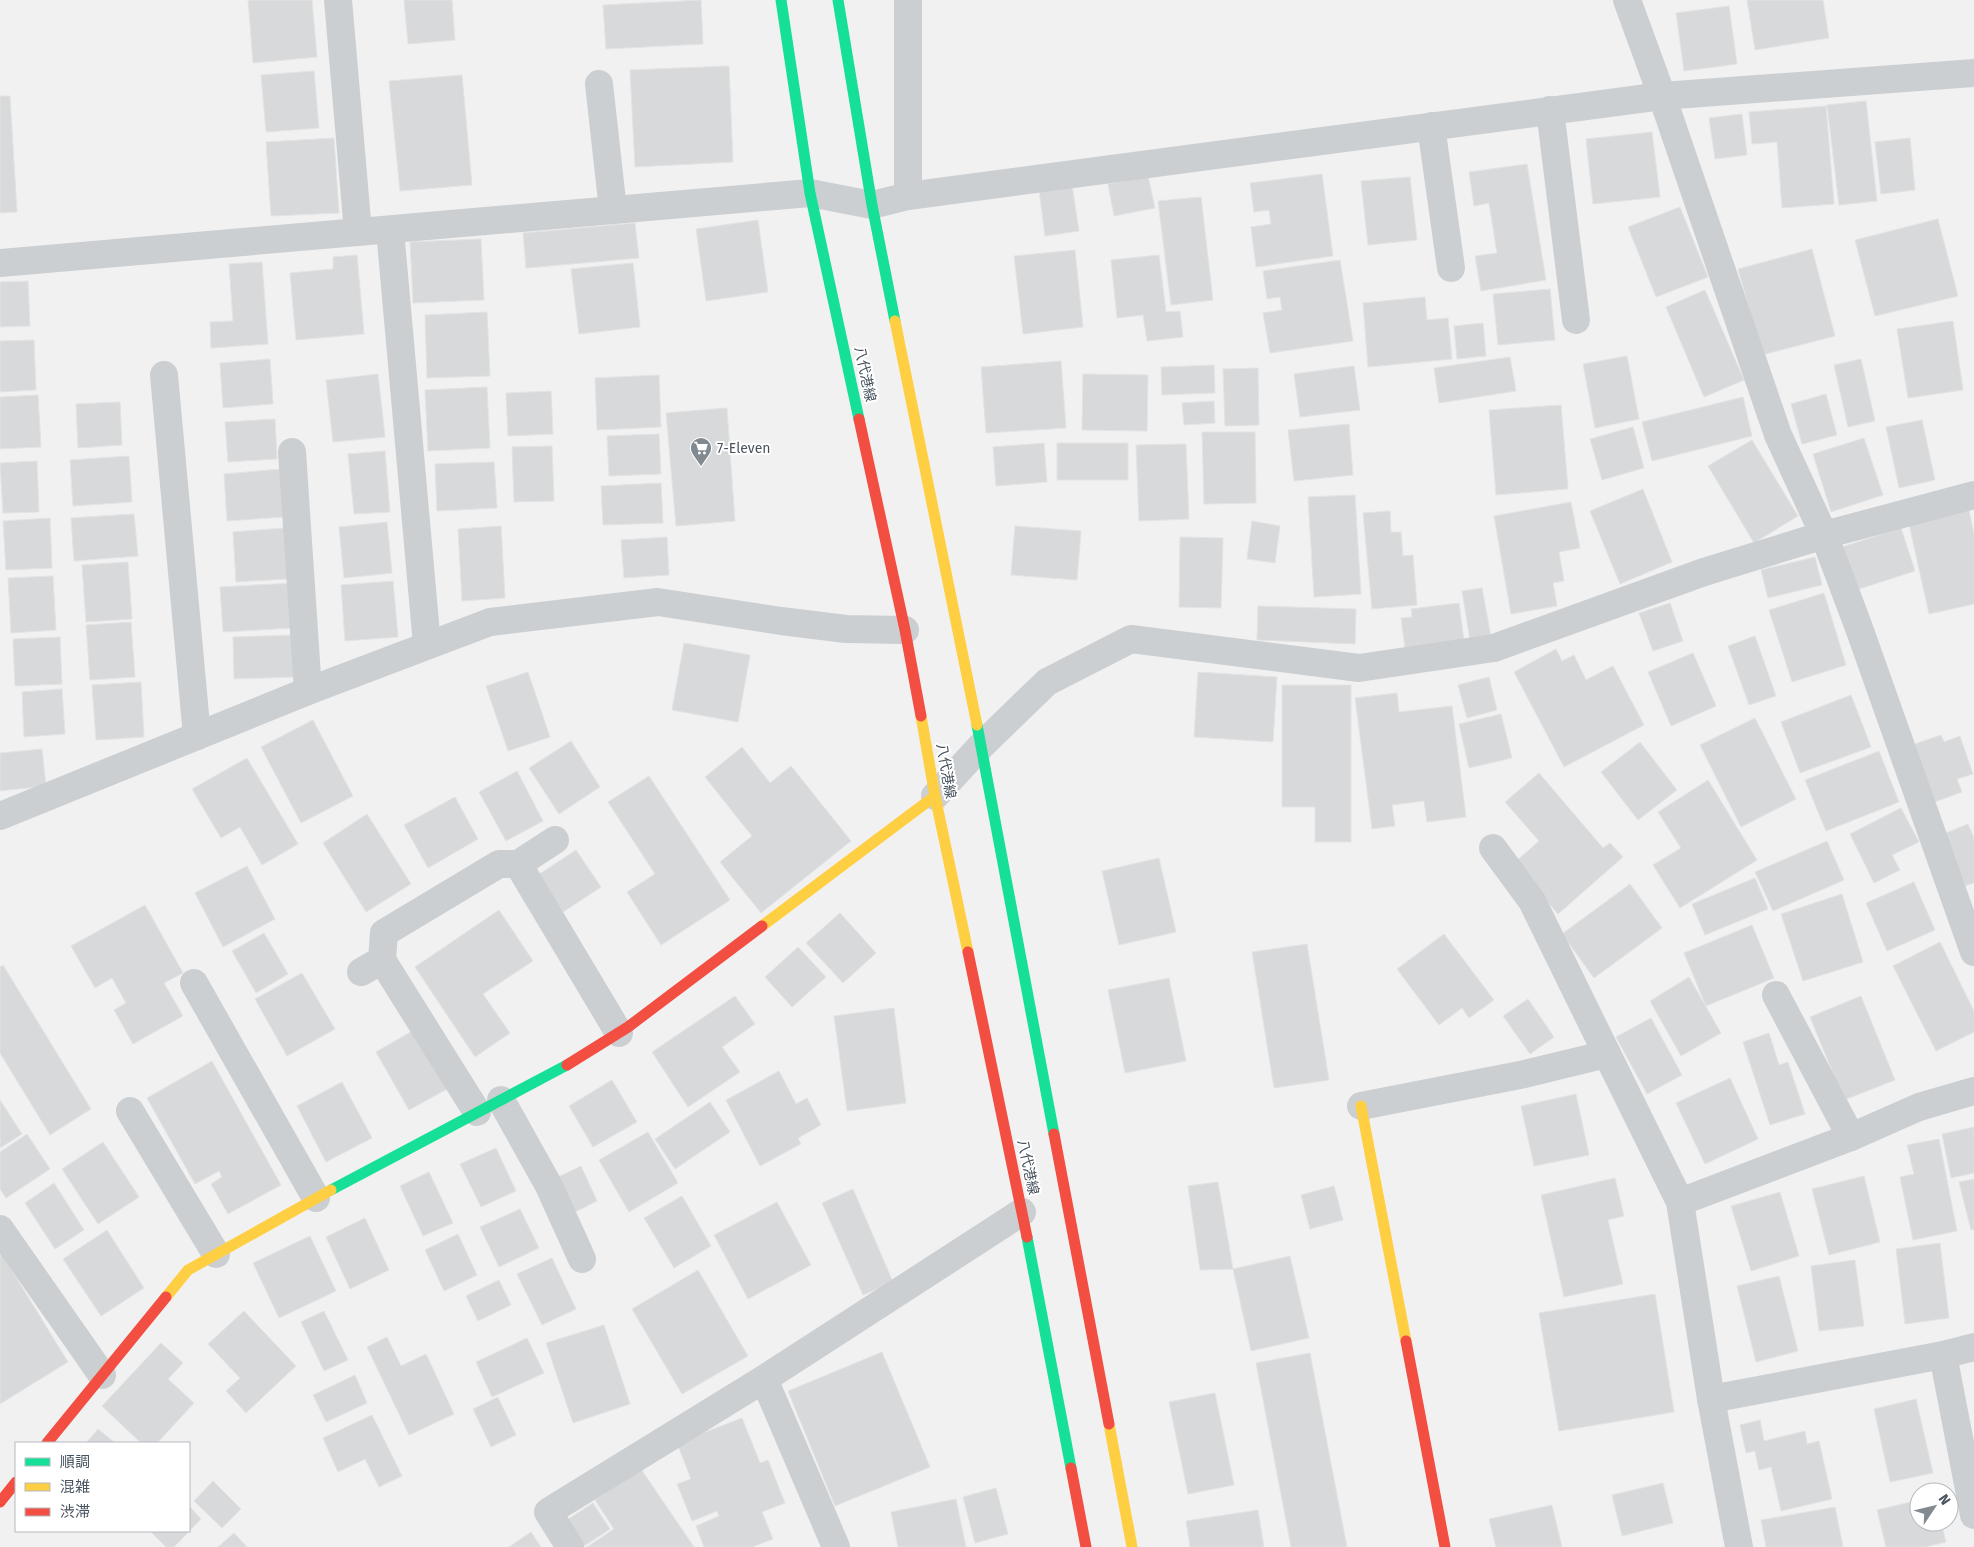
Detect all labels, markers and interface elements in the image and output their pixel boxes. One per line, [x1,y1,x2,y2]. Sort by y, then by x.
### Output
street label: 八代港線 [851,345,879,403]
supermarket icon: 7-Eleven [689,436,713,467]
place label: 7-Eleven [717,440,771,457]
street label: 八代港線 [933,742,959,800]
street label: 八代港線 [1014,1138,1042,1196]
legend [15,1442,190,1532]
text: 順調 [60,1453,90,1471]
text: 混雑 [60,1478,90,1496]
north arrow [1909,1482,1959,1532]
text: N [1935,1491,1954,1509]
text: 渋滞 [60,1503,90,1521]

